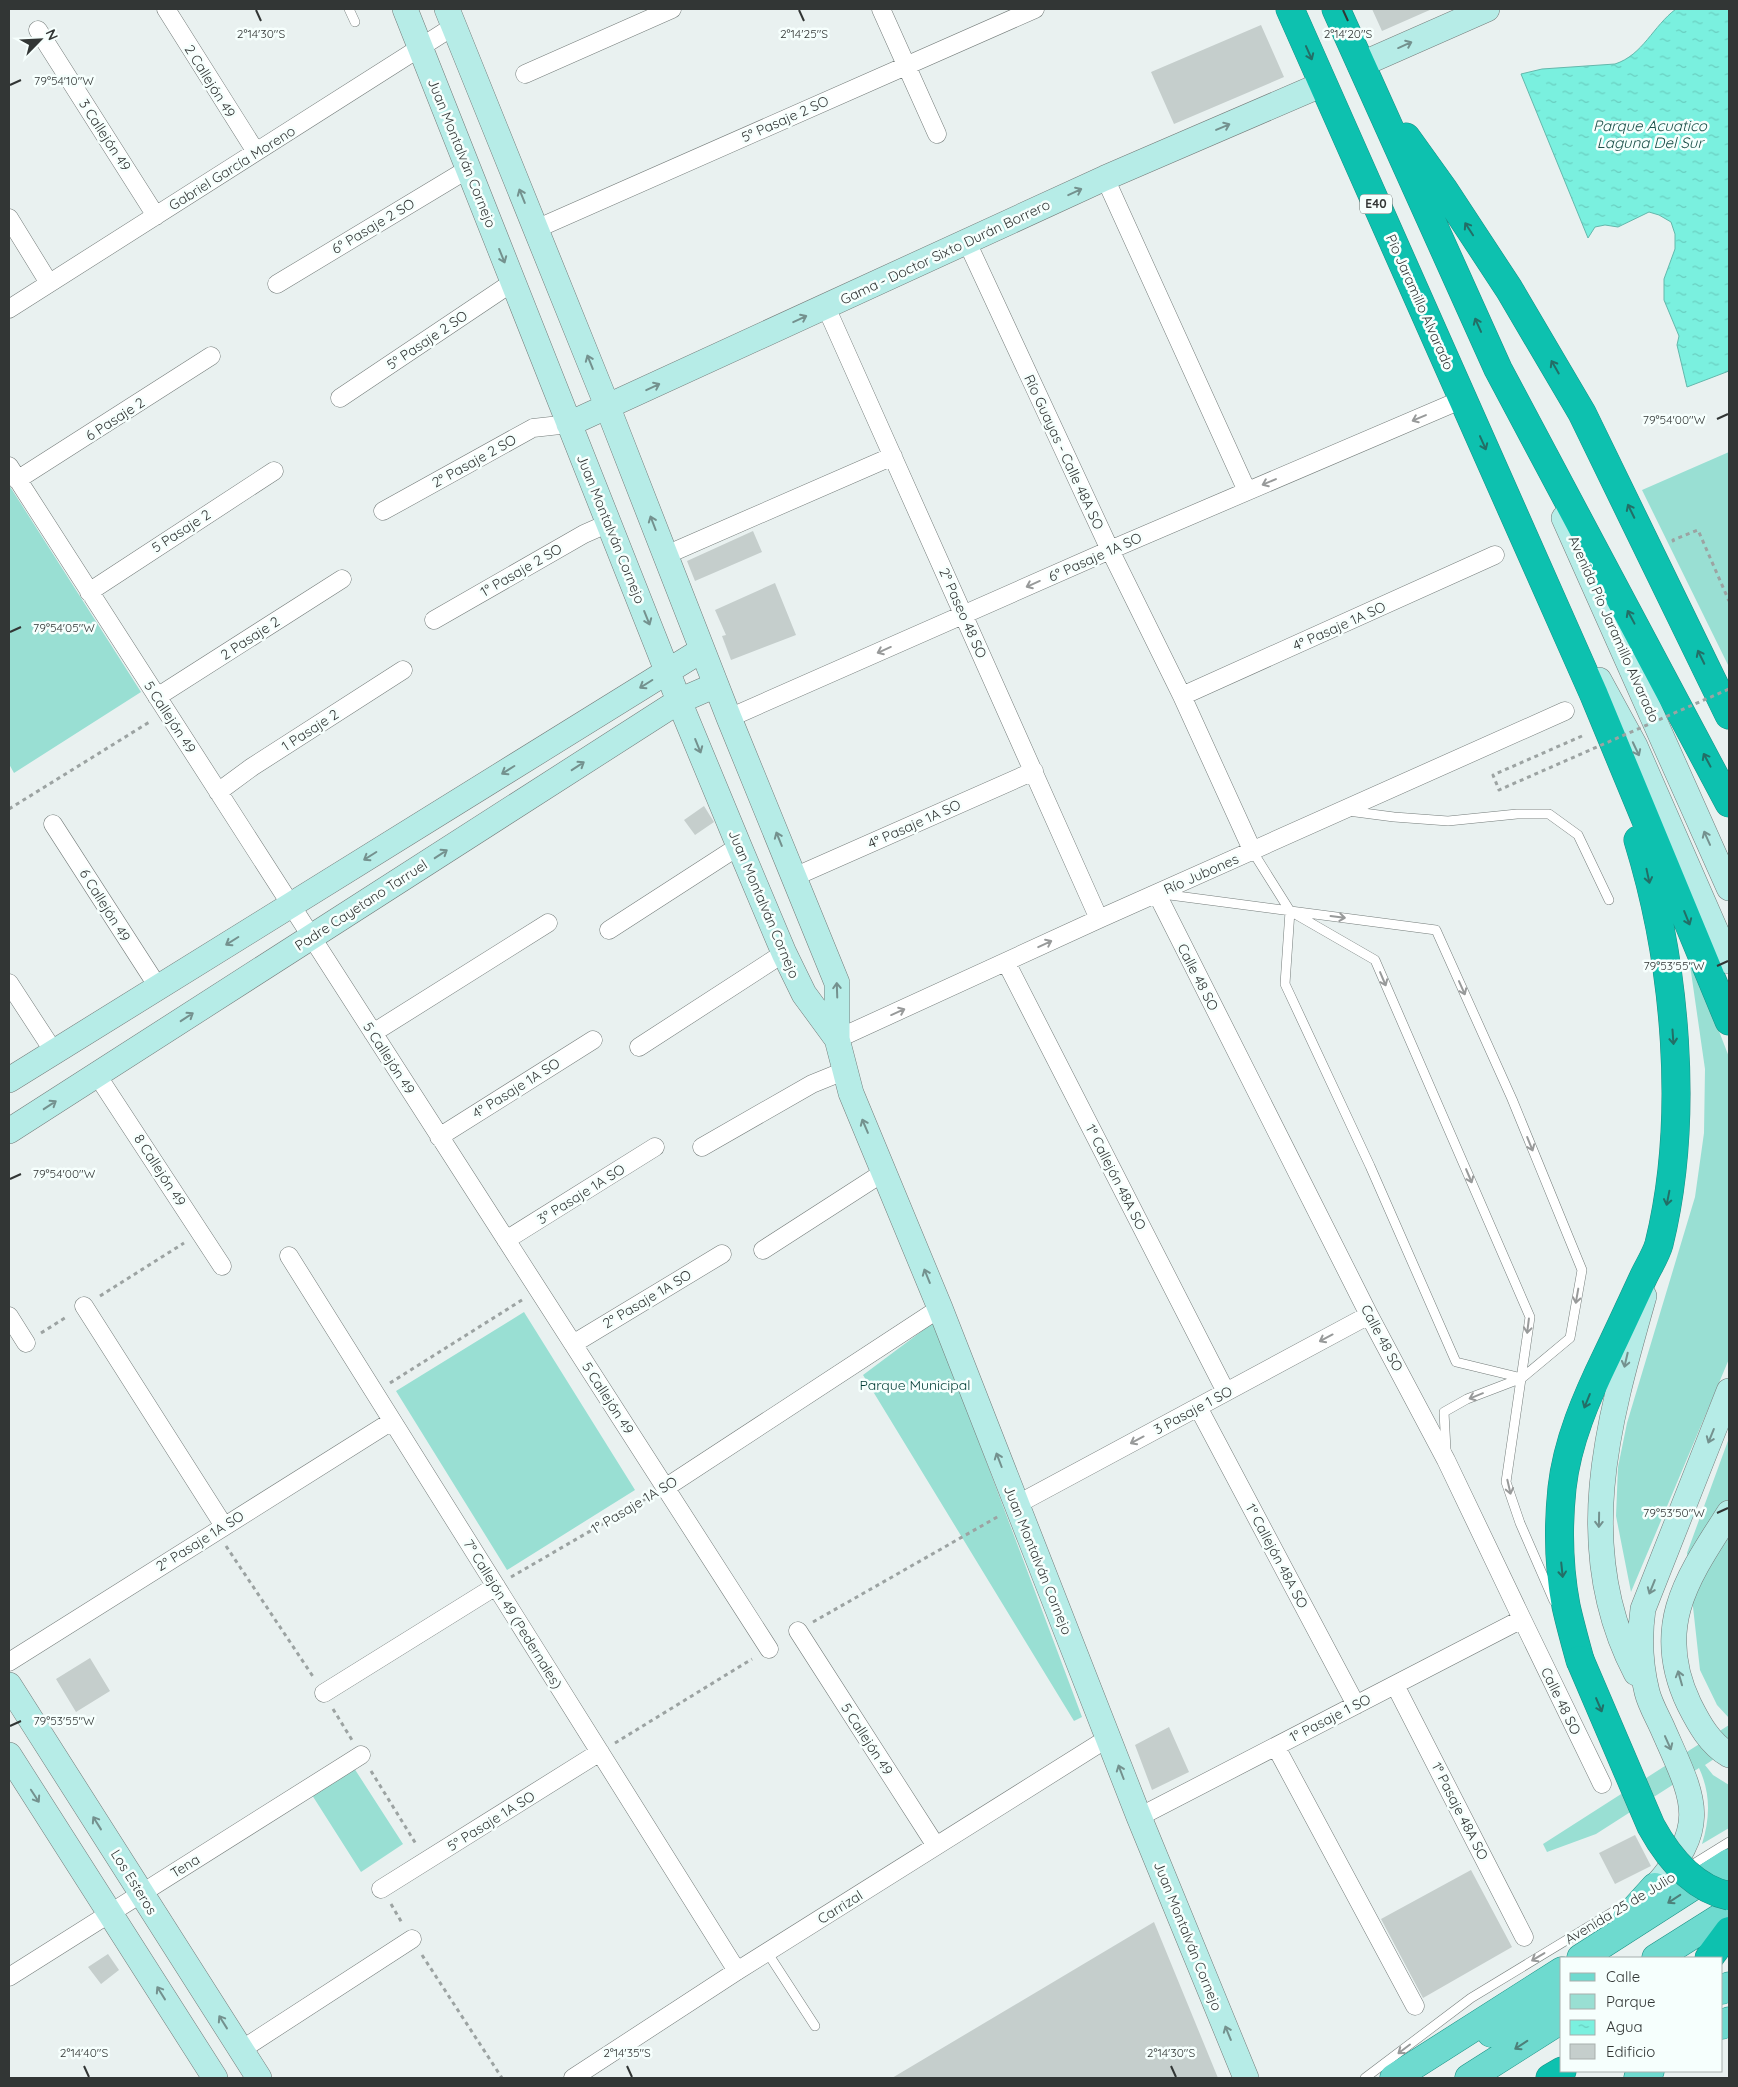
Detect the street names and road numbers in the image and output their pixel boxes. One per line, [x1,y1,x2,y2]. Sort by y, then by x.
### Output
street label: 2 Callejón 49 [181,41,240,121]
street label: Juan Montalván Cornejo [424,76,500,230]
street label: 5° Pasaje 2 SO [739,92,832,146]
street label: 3 Callejón 49 [75,96,135,174]
street label: Gabriel García Moreno [165,122,299,214]
street label: 6° Pasaje 2 SO [328,194,418,258]
road number: E40 [1360,194,1392,213]
street label: Gama - Doctor Sixto Durán Borrero [837,195,1053,309]
street label: Pío Jaramillo Alvarado [1382,231,1458,373]
street label: 5° Pasaje 2 SO [383,306,471,374]
street label: Río Guayas - Calle 48A SO [1020,372,1108,533]
street label: 6 Pasaje 2 [82,393,148,445]
street label: 2° Pasaje 2 SO [429,430,520,492]
street label: Juan Montalván Cornejo [573,452,649,606]
street label: 5 Pasaje 2 [148,505,214,557]
street label: 6° Pasaje 1A SO [1046,528,1145,586]
street label: Avenida Pío Jaramillo Alvarado [1565,533,1663,725]
street label: 1° Pasaje 2 SO [477,539,565,601]
street label: 2° Paseo 48 SO [935,565,991,661]
street label: 4° Pasaje 1A SO [1290,597,1389,655]
street label: 2 Pasaje 2 [217,612,283,664]
street label: 5 Callejón 49 [140,678,200,757]
street label: 1 Pasaje 2 [278,705,342,755]
street label: 4° Pasaje 1A SO [865,795,964,853]
street label: Juan Montalván Cornejo [725,827,803,981]
street label: Río Jubones [1161,849,1241,899]
street label: Padre Cayetano Tarruel [291,855,431,955]
street label: 6 Callejón 49 [76,865,135,945]
street label: Calle 48 SO [1173,940,1223,1014]
street label: 5 Callejón 49 [359,1019,419,1098]
street label: 4° Pasaje 1A SO [469,1054,563,1122]
street label: 1° Callejón 48A SO [1082,1121,1150,1233]
street label: 8 Callejón 49 [130,1131,190,1210]
street label: 3° Pasaje 1A SO [534,1160,628,1228]
street label: 2° Pasaje 1A SO [599,1265,695,1333]
street label: Calle 48 SO [1357,1302,1407,1375]
street label: 5 Callejón 49 [578,1359,638,1438]
street label: 3 Pasaje 1 SO [1151,1382,1236,1438]
street label: 1° Pasaje 1A SO [587,1472,681,1538]
street label: Juan Montalván Cornejo [1000,1483,1076,1637]
street label: 1° Callejón 48A SO [1242,1501,1312,1612]
street label: 2° Pasaje 1A SO [153,1507,248,1575]
street label: 7° Callejón 49 (Pedernales) [460,1536,566,1692]
street label: Calle 48 SO [1537,1664,1585,1738]
street label: 1° Pasaje 1 SO [1286,1690,1374,1746]
street label: 5 Callejón 49 [837,1700,897,1779]
street label: 1° Pasaje 48A SO [1428,1759,1493,1863]
street label: 5° Pasaje 1A SO [444,1787,538,1855]
street label: Los Esteros [107,1846,161,1918]
street label: Tena [167,1850,203,1882]
street label: Juan Montalván Cornejo [1150,1859,1226,2013]
street label: Avenida 25 de Julio [1561,1868,1679,1948]
street label: Carrizal [814,1886,866,1928]

